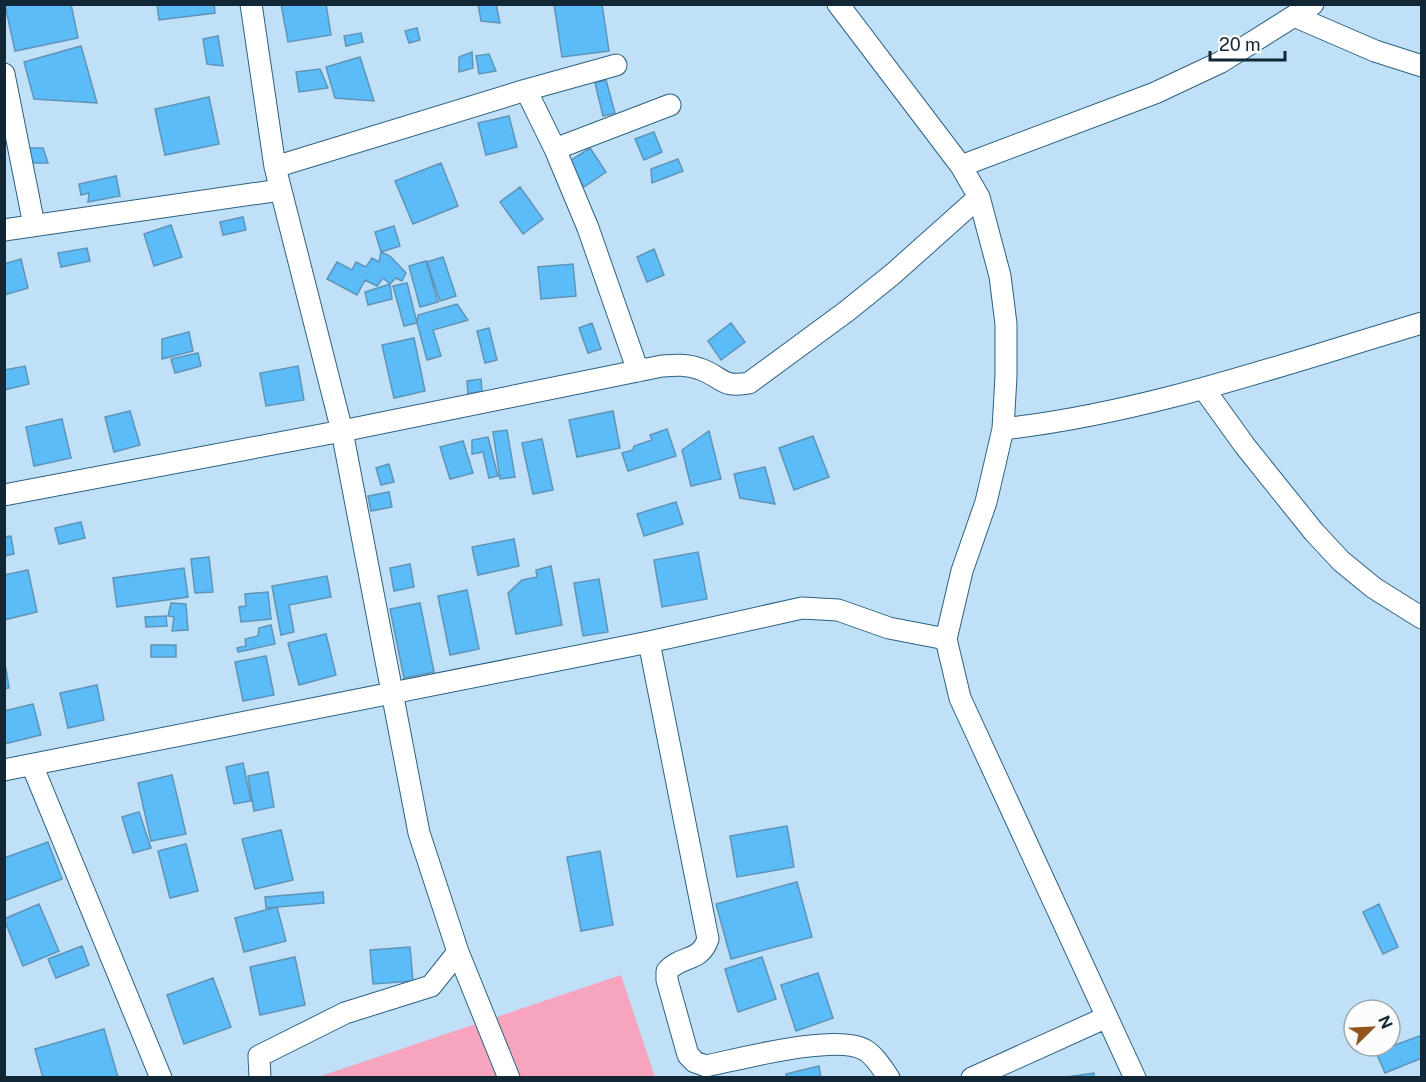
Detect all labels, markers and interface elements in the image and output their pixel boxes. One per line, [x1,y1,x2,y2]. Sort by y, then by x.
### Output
scale bar [1210,24,1285,62]
text: 20 m [1219,34,1261,55]
north arrow [1342,998,1402,1058]
text: N [1374,1013,1396,1032]

